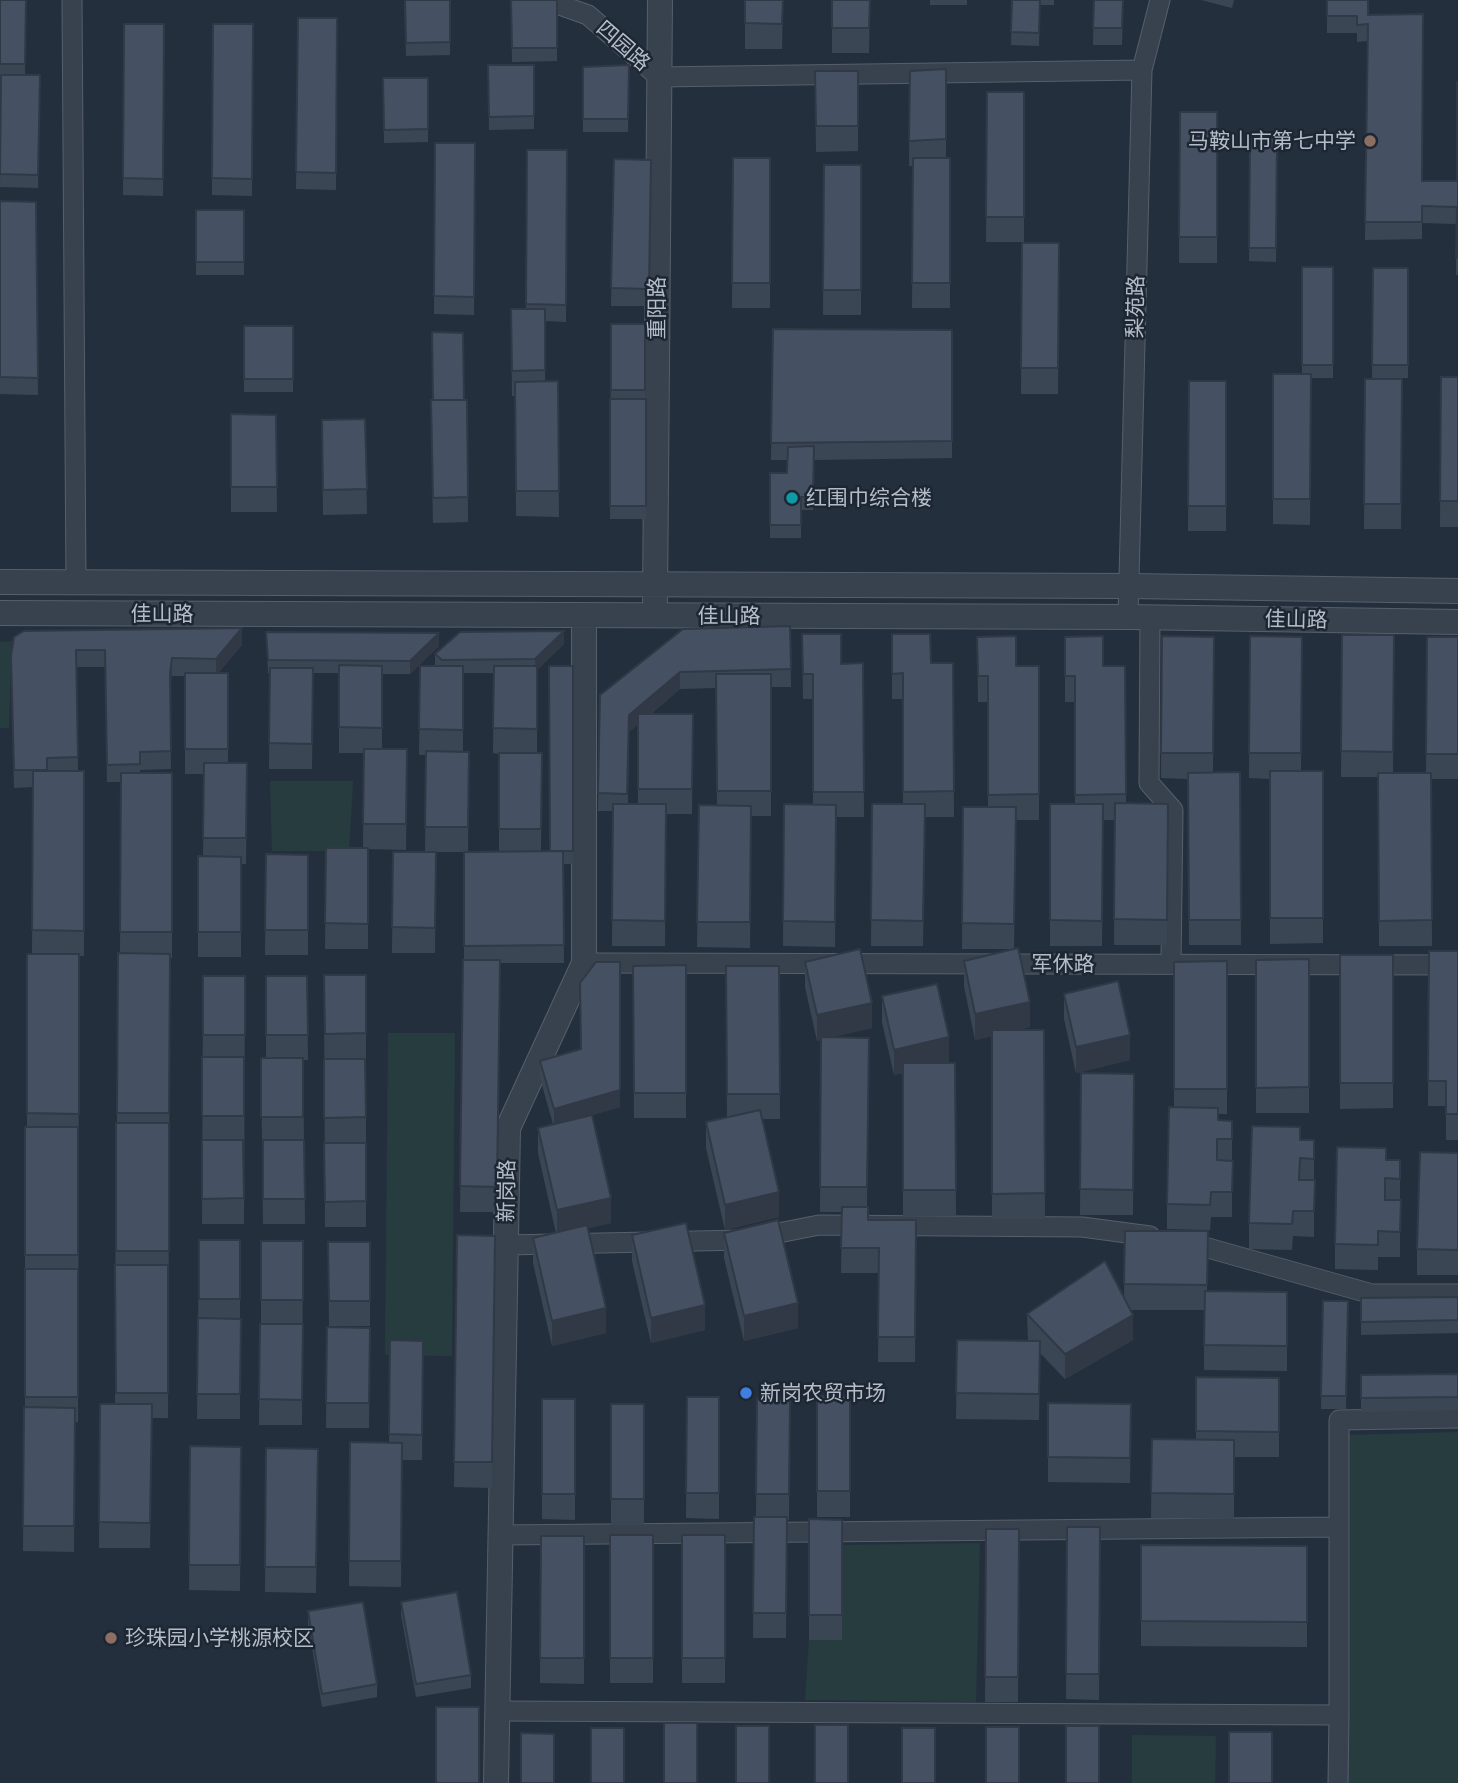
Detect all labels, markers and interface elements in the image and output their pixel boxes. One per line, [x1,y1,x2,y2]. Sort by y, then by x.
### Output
street label: 四园路 [591,16,655,76]
place label: 马鞍山市第七中学 [1188,128,1356,154]
marker: 马鞍山市第七中学 [1362,133,1378,149]
street label: 梨苑路 [1123,275,1149,339]
street label: 重阳路 [644,277,670,339]
place label: 红围巾综合楼 [806,485,932,511]
marker: 红围巾综合楼 [784,490,800,506]
street label: 佳山路 [131,601,193,627]
street label: 佳山路 [698,603,760,629]
street label: 佳山路 [1264,607,1328,633]
street label: 军休路 [1032,951,1094,977]
street label: 新岗路 [494,1159,520,1223]
place label: 新岗农贸市场 [760,1380,886,1406]
marker: 新岗农贸市场 [738,1385,754,1401]
place label: 珍珠园小学桃源校区 [125,1625,314,1651]
marker: 珍珠园小学桃源校区 [103,1630,119,1646]

